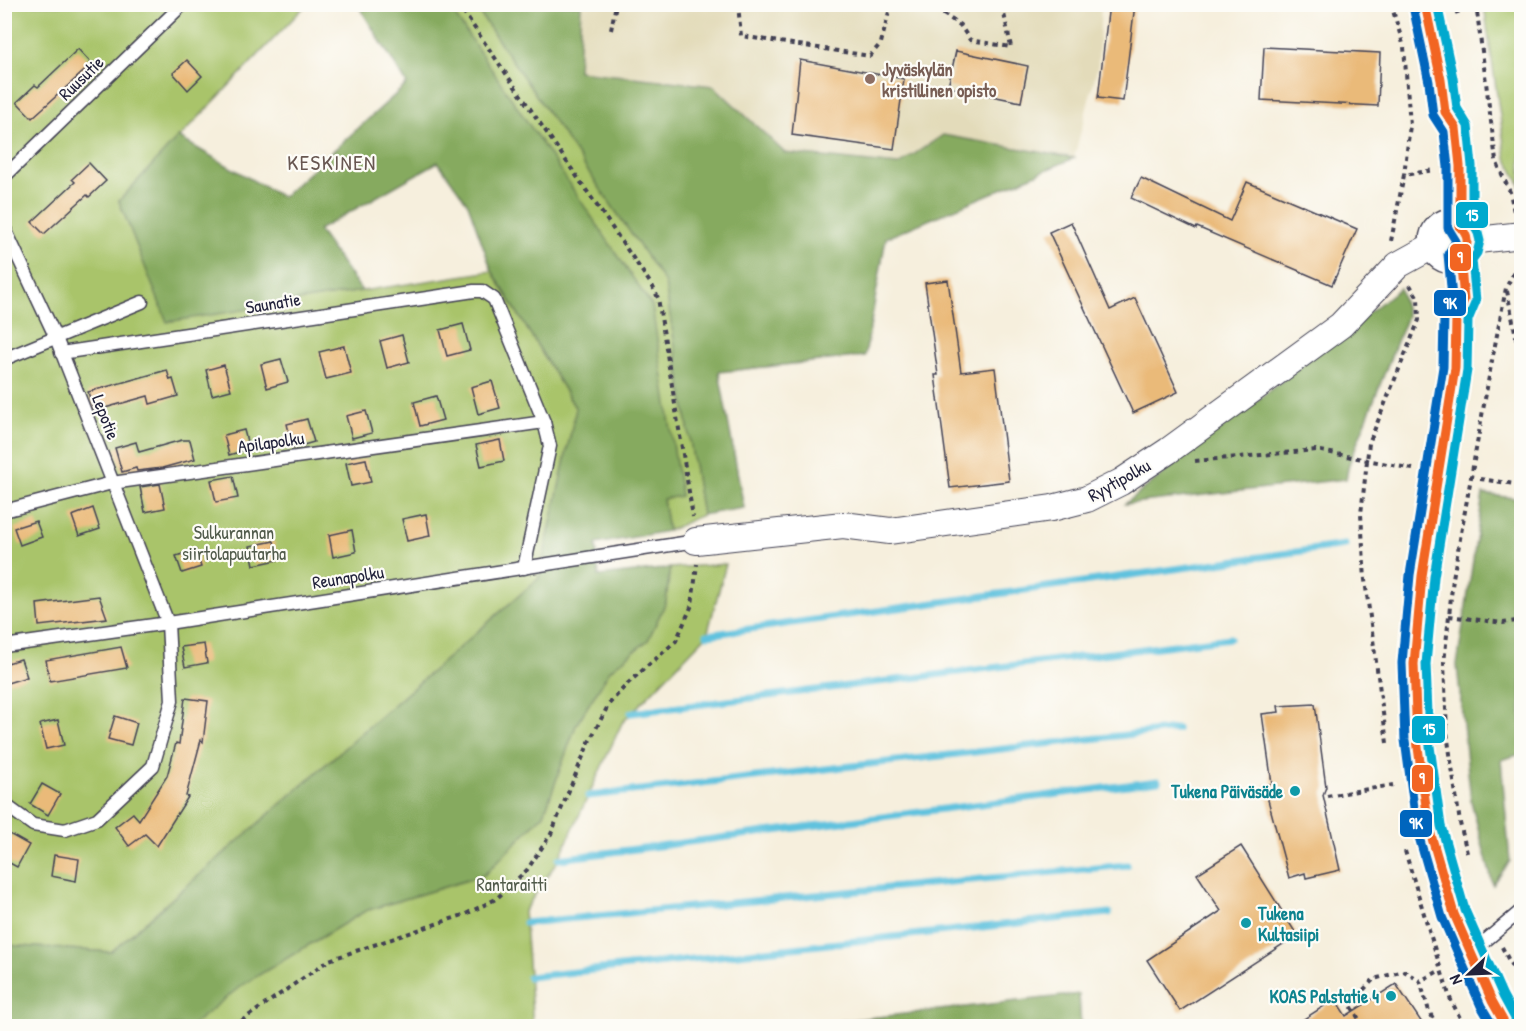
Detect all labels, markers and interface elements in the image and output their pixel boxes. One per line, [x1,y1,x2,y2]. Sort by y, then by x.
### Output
street label: Ruusutie [53,50,109,106]
place label: Jyväskylän kristillinen opisto [882,57,997,104]
marker: Jyväskylän kristillinen opisto [863,72,877,86]
district label: KESKINEN [287,148,377,177]
line badge: 15 [1455,201,1489,229]
text: 15 [1466,204,1479,226]
line badge: 9 [1449,243,1472,272]
text: 9 [1457,246,1463,268]
street label: Saunatie [244,286,302,320]
line badge: 9K [1433,289,1467,317]
text: 9K [1443,292,1458,314]
street label: Lepotie [86,391,126,443]
street label: Apilapolku [236,425,306,459]
street label: Ryytipolku [1083,453,1155,507]
park label: Sulkurannan siirtolapuutarha [182,520,286,566]
street label: Reunapolku [310,559,386,595]
line badge: 15 [1411,715,1446,744]
text: 15 [1423,718,1436,740]
line badge: 9 [1411,764,1434,793]
text: 9 [1419,767,1425,789]
place label: Tukena Päiväsäde [1170,779,1284,804]
marker: Tukena Päiväsäde [1288,784,1302,798]
line badge: 9K [1399,809,1433,838]
text: 9K [1409,812,1424,834]
park label: Rantaraitti [476,872,548,897]
place label: Tukena Kultasiipi [1257,901,1319,948]
marker: Tukena Kultasiipi [1239,916,1253,930]
north arrow [1439,944,1499,1004]
text: N [1443,971,1467,988]
place label: KOAS Palstatie 4 [1269,984,1379,1009]
marker: KOAS Palstatie 4 [1384,989,1398,1003]

